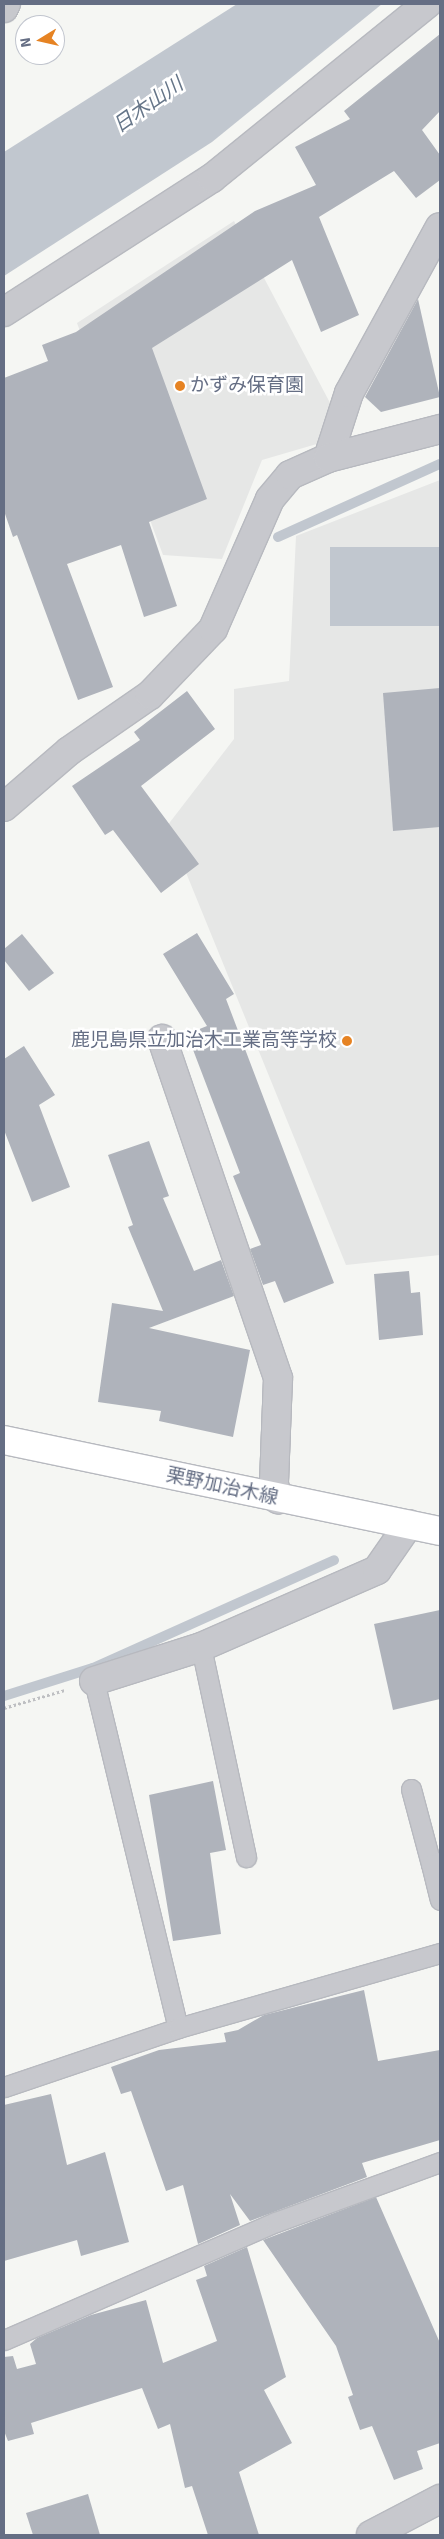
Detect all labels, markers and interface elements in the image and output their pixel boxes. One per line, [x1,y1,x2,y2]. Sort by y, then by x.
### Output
north arrow [15,15,65,65]
text: N [17,36,35,48]
water label: 日木山川 [108,72,188,138]
place label: かずみ保育園 [190,375,304,397]
marker: かずみ保育園 [174,380,186,392]
place label: 鹿児島県立加治木工業高等学校 [71,1030,337,1052]
marker: 鹿児島県立加治木工業高等学校 [341,1035,353,1047]
street label: 栗野加治木線 [164,1464,280,1510]

